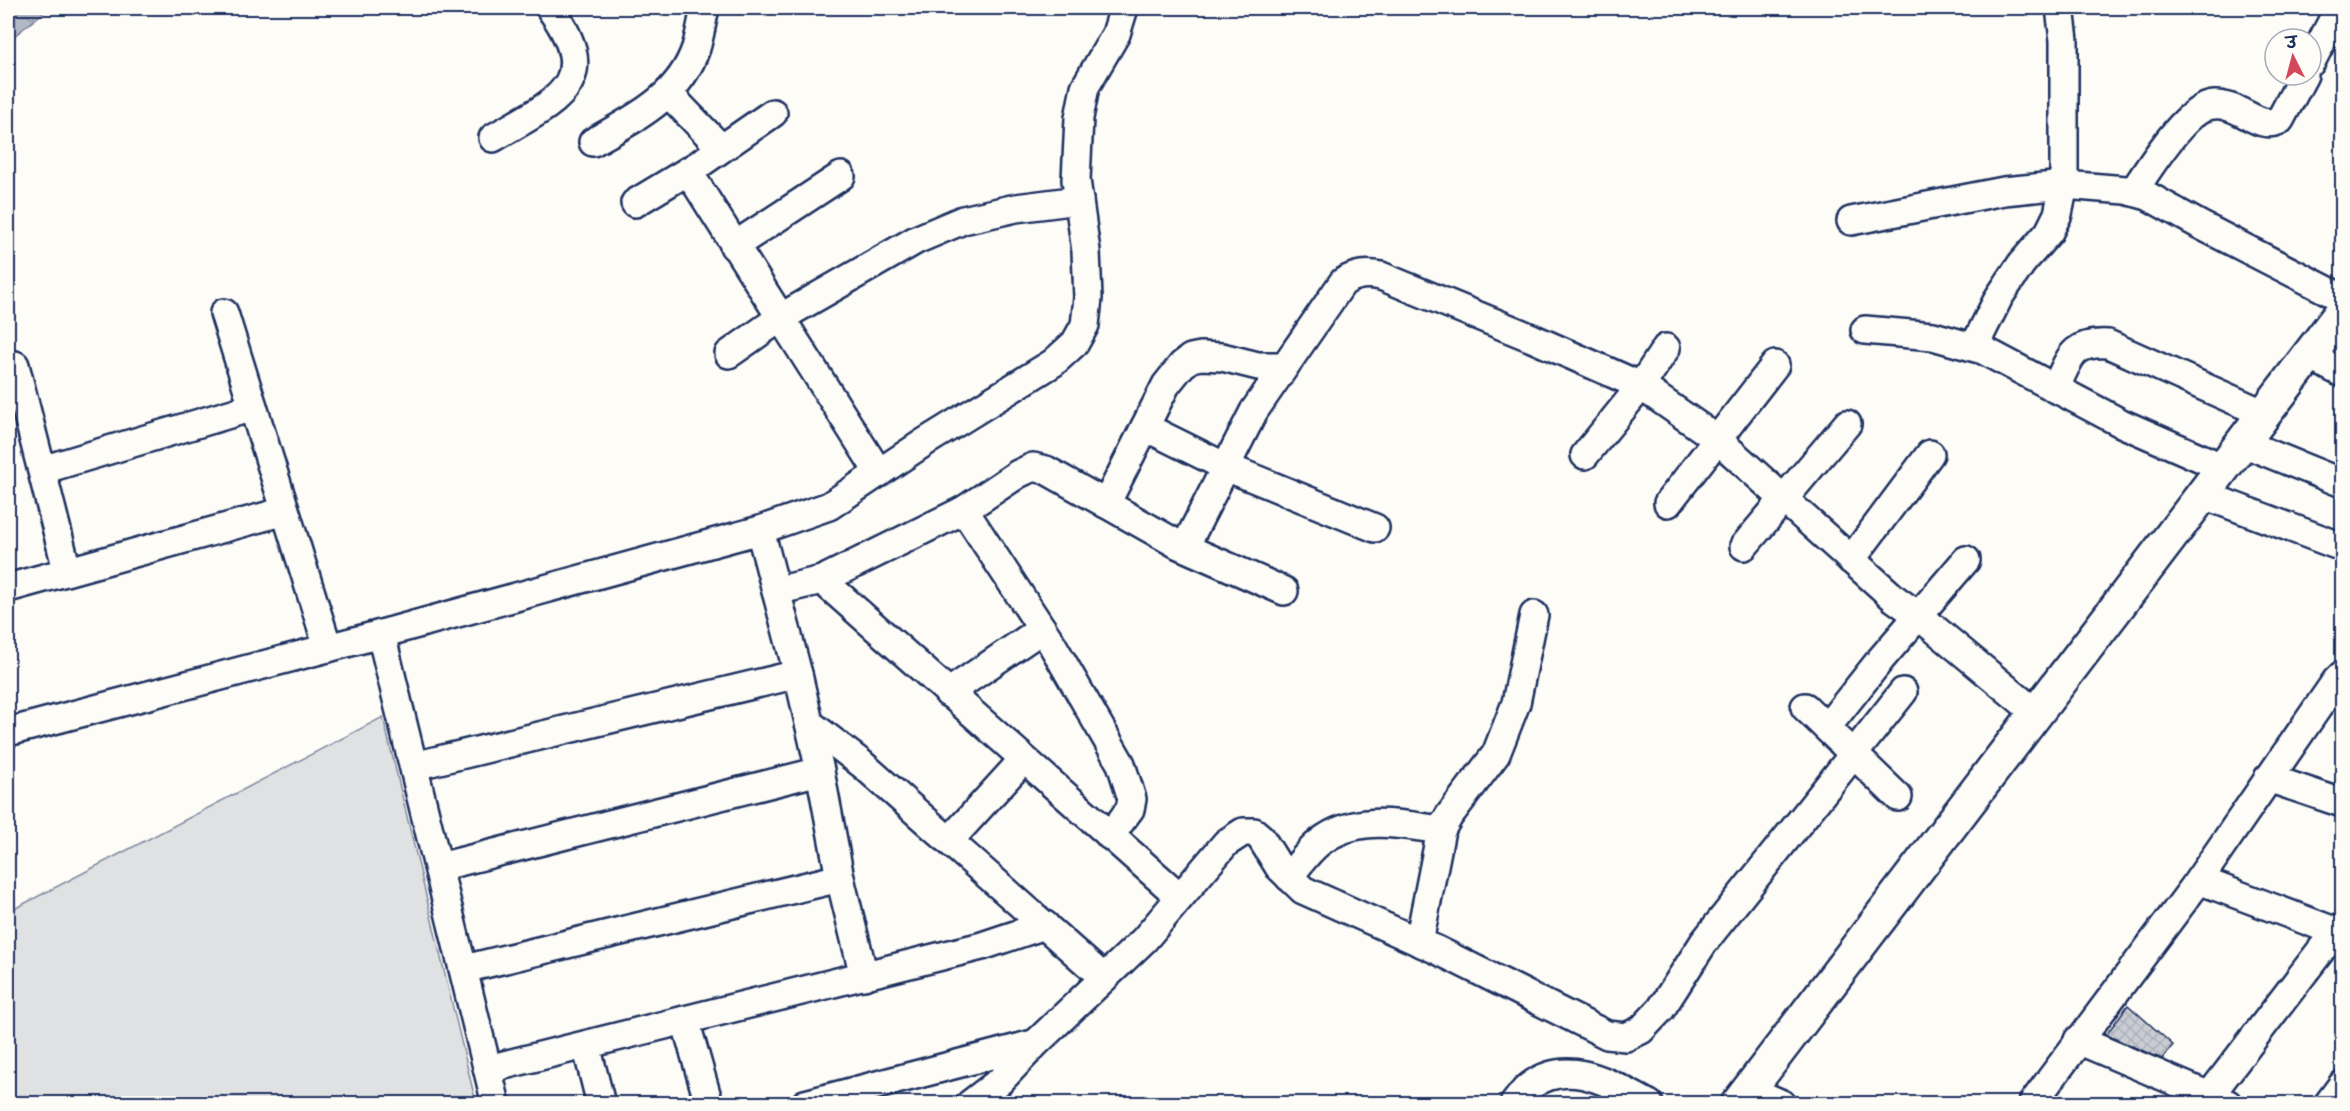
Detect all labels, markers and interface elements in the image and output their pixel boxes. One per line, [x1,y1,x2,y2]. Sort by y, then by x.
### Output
north arrow [2263,27,2323,87]
text: उ [2283,32,2299,54]

